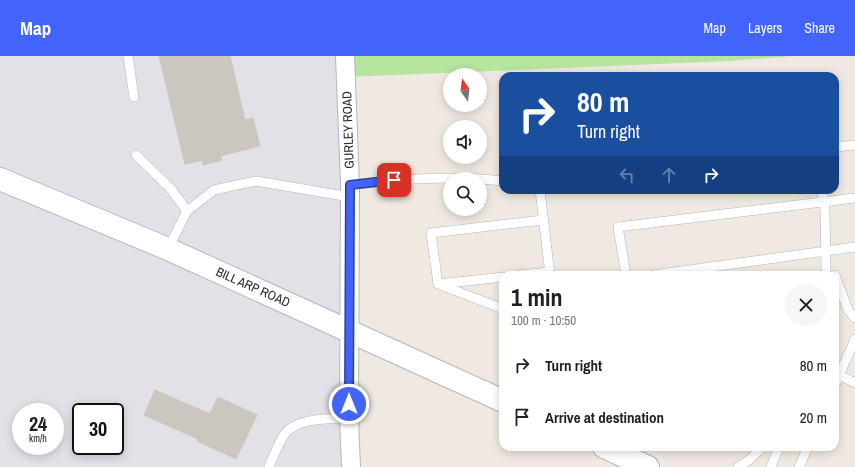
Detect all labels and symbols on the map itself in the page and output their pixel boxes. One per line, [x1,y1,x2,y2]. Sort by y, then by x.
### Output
north arrow [443,68,487,112]
street label: GURLEY ROAD [338,91,358,169]
pin [377,163,411,197]
street label: BILL ARP ROAD [213,263,293,311]
position arrow [328,383,370,425]
speed limit sign: 30 [72,403,124,455]

